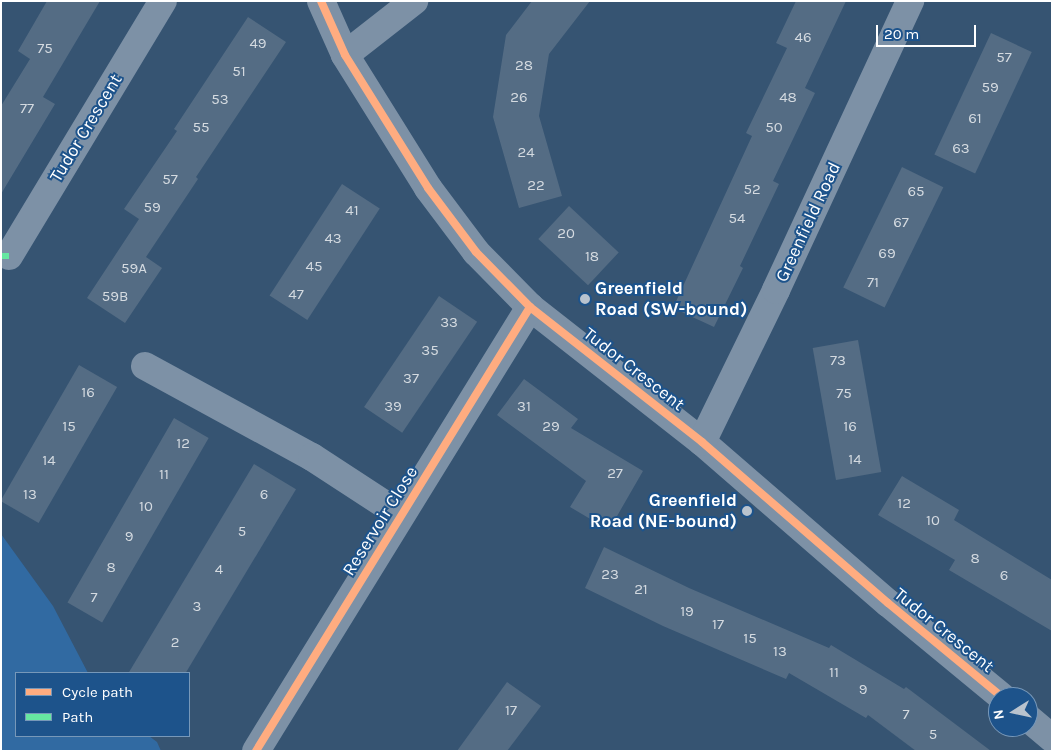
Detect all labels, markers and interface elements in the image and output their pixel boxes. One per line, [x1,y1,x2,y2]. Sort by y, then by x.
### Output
scale bar [878,15,978,47]
text: 20 m [884,25,919,43]
house number: 46 [795,29,811,47]
house number: 49 [249,35,267,53]
house number: 75 [37,40,53,58]
house number: 57 [996,49,1012,67]
house number: 28 [515,57,533,75]
house number: 51 [232,63,246,81]
street label: Tudor Crescent [45,70,127,186]
house number: 59 [981,79,999,97]
house number: 26 [510,89,528,107]
house number: 48 [779,89,797,107]
house number: 53 [211,91,229,109]
house number: 77 [20,100,34,118]
house number: 61 [968,110,982,128]
house number: 55 [193,119,209,137]
house number: 50 [765,119,783,137]
house number: 63 [952,140,970,158]
house number: 24 [517,144,535,162]
street label: Greenfield Road [771,159,845,285]
house number: 57 [162,171,178,189]
house number: 22 [527,177,545,195]
house number: 52 [743,181,761,199]
house number: 65 [907,183,925,201]
house number: 59 [143,199,161,217]
house number: 41 [345,202,359,220]
house number: 54 [729,210,745,228]
house number: 67 [893,214,909,232]
house number: 20 [557,225,575,243]
house number: 43 [324,230,342,248]
house number: 69 [878,245,896,263]
house number: 18 [585,248,599,266]
house number: 45 [306,258,322,276]
house number: 59A [121,260,147,278]
house number: 71 [867,274,879,292]
place label: Greenfield Road (SW-bound) [595,278,747,320]
house number: 47 [288,286,304,304]
house number: 59B [102,288,128,306]
marker: Greenfield Road (SW-bound) [579,293,591,305]
house number: 33 [440,314,458,332]
street label: Tudor Crescent [579,323,689,415]
house number: 35 [421,342,439,360]
house number: 73 [830,352,846,370]
house number: 37 [403,370,419,388]
house number: 16 [81,384,95,402]
house number: 75 [836,385,852,403]
house number: 39 [384,398,402,416]
house number: 31 [517,398,531,416]
house number: 15 [62,418,76,436]
house number: 29 [542,418,560,436]
house number: 16 [843,418,857,436]
house number: 12 [176,435,190,453]
house number: 14 [848,451,862,469]
house number: 14 [42,452,56,470]
street label: Reservoir Close [338,462,422,580]
house number: 27 [607,465,623,483]
house number: 11 [159,466,169,484]
house number: 13 [23,486,37,504]
house number: 6 [260,486,268,504]
place label: Greenfield Road (NE-bound) [590,490,737,532]
house number: 12 [897,495,911,513]
house number: 10 [139,498,153,516]
marker: Greenfield Road (NE-bound) [741,505,753,517]
house number: 10 [926,512,940,530]
house number: 5 [238,523,246,541]
house number: 9 [125,528,133,546]
house number: 8 [970,550,980,568]
house number: 8 [106,559,116,577]
house number: 4 [215,561,223,579]
house number: 23 [601,566,619,584]
house number: 6 [1000,567,1008,585]
house number: 21 [634,581,648,599]
street label: Tudor Crescent [890,583,998,677]
house number: 7 [90,589,98,607]
house number: 3 [193,598,201,616]
house number: 19 [680,603,694,621]
house number: 17 [712,616,724,634]
house number: 15 [743,630,757,648]
house number: 2 [171,634,179,652]
house number: 13 [773,643,787,661]
house number: 11 [829,664,839,682]
legend [15,672,190,737]
house number: 9 [859,681,867,699]
text: Cycle path [62,683,133,701]
north arrow [988,687,1038,737]
house number: 17 [505,702,517,720]
house number: 7 [902,706,910,724]
text: Path [62,708,93,726]
text: N [989,708,1008,721]
house number: 5 [929,726,937,744]

